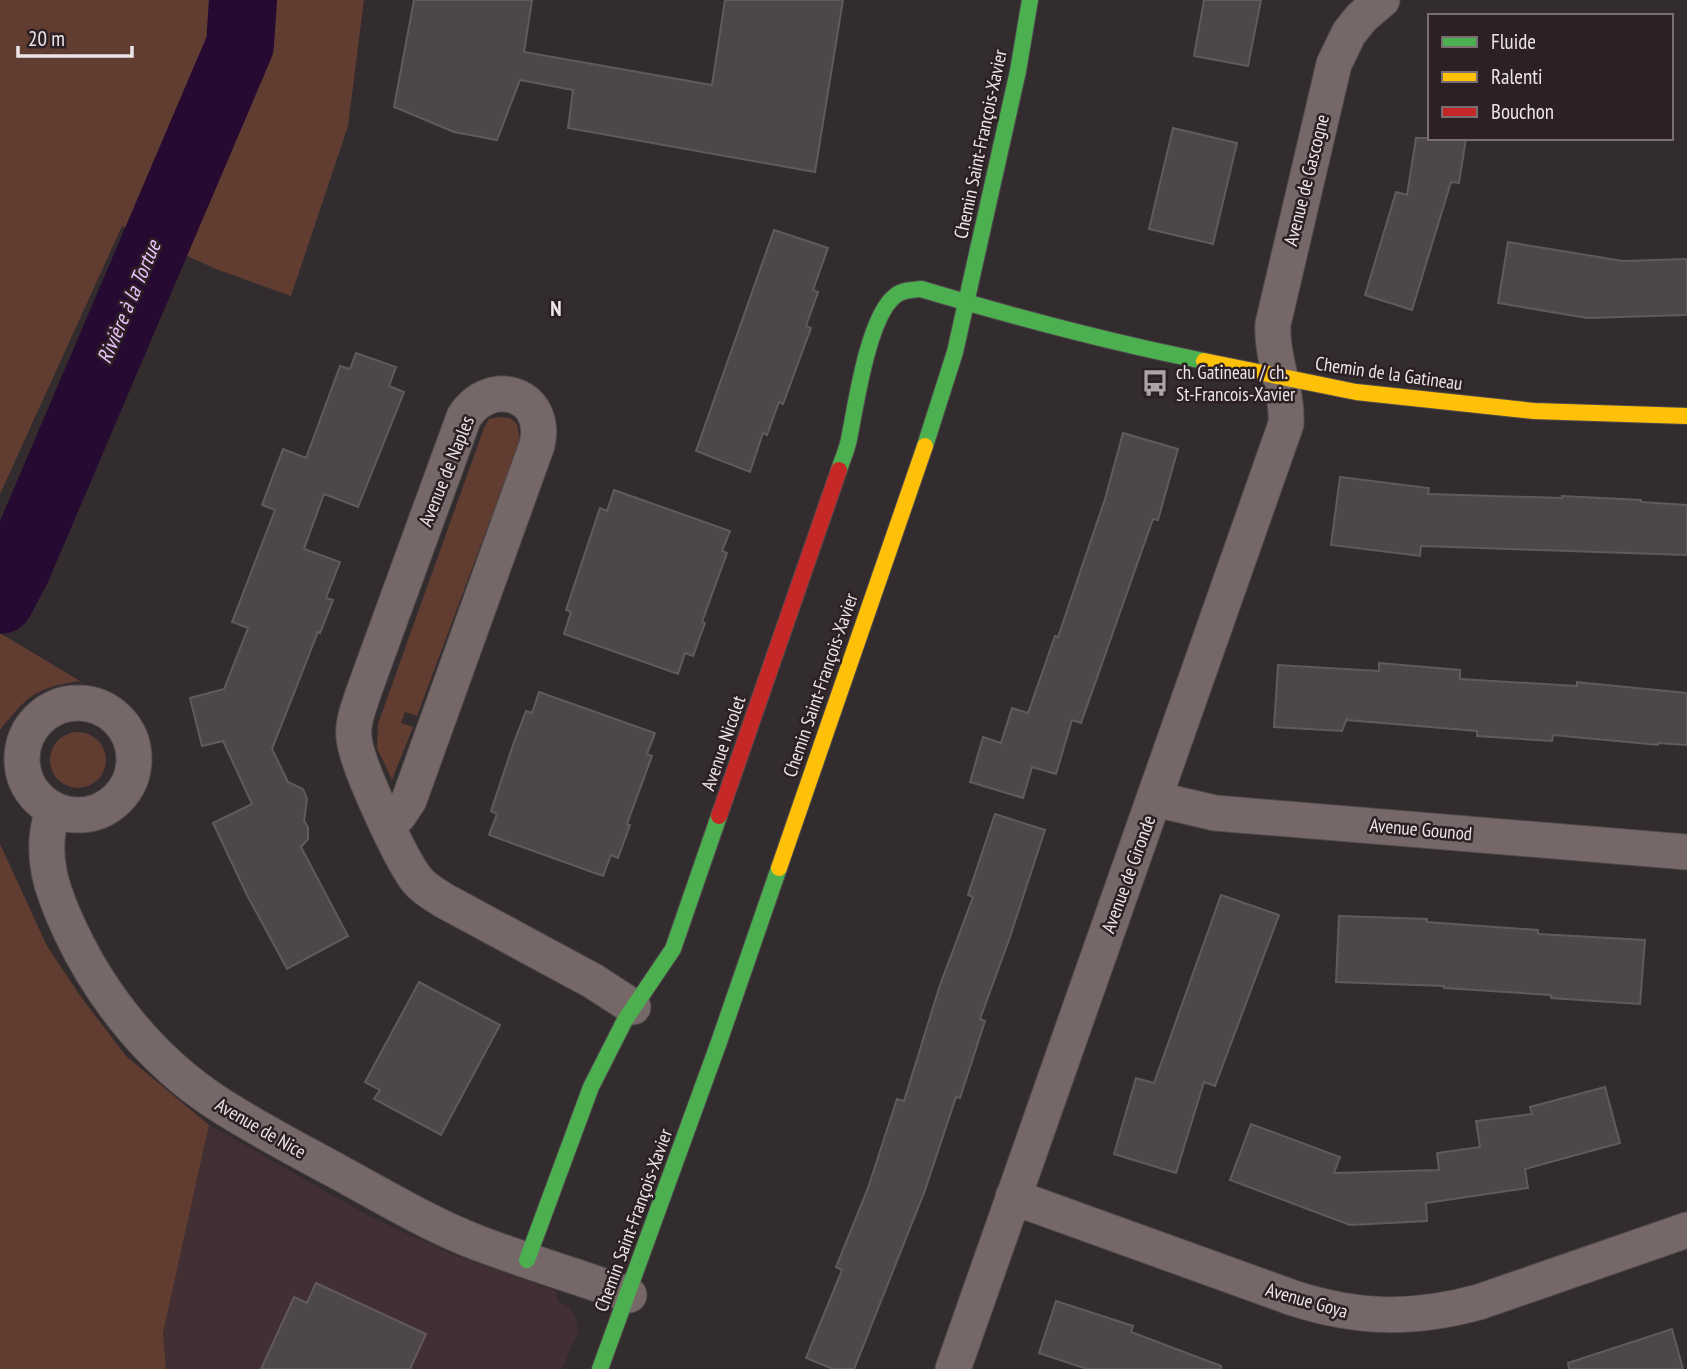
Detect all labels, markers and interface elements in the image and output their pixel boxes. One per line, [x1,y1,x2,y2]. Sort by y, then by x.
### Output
scale bar [18,14,131,58]
legend [1428,14,1673,140]
text: 20 m [28,25,65,52]
text: Fluide [1491,28,1536,55]
street label: Chemin Saint-François-Xavier [948,46,1012,241]
text: Ralenti [1491,63,1543,90]
text: Bouchon [1491,98,1554,125]
street label: Avenue de Gascogne [1278,112,1334,248]
water label: Rivière à la Tortue [91,235,167,367]
district label: N [550,295,562,322]
street label: Chemin de la Gatineau [1314,351,1464,395]
place label: ch. Gatineau / ch. St-Francois-Xavier [1176,360,1296,406]
bus stop icon: ch. Gatineau / ch. St-Francois-Xavier [1140,368,1170,398]
street label: Avenue de Naples [413,412,479,530]
street label: Chemin Saint-François-Xavier [777,589,863,780]
street label: Avenue Nicolet [696,692,751,794]
street label: Avenue de Gironde [1096,812,1160,936]
street label: Avenue Gounod [1369,813,1473,845]
street label: Avenue de Nice [211,1092,311,1164]
street label: Chemin Saint-François-Xavier [589,1124,678,1315]
street label: Avenue Goya [1263,1277,1351,1323]

